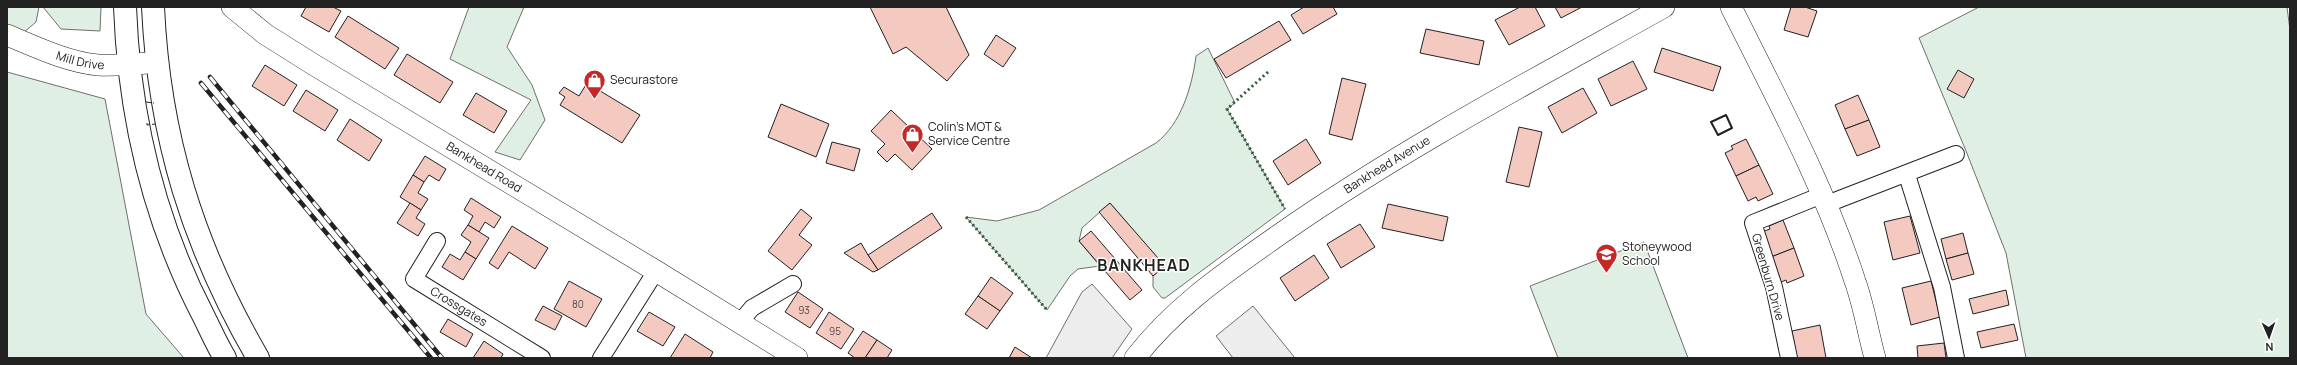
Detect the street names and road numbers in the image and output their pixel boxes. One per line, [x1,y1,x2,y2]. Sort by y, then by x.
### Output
street label: Mill Drive [54,47,105,73]
street label: Bankhead Avenue [1340,131,1433,197]
street label: Bankhead Road [443,137,525,196]
street label: Greenburn Drive [1748,231,1789,322]
street label: Crossgates [427,282,491,330]

